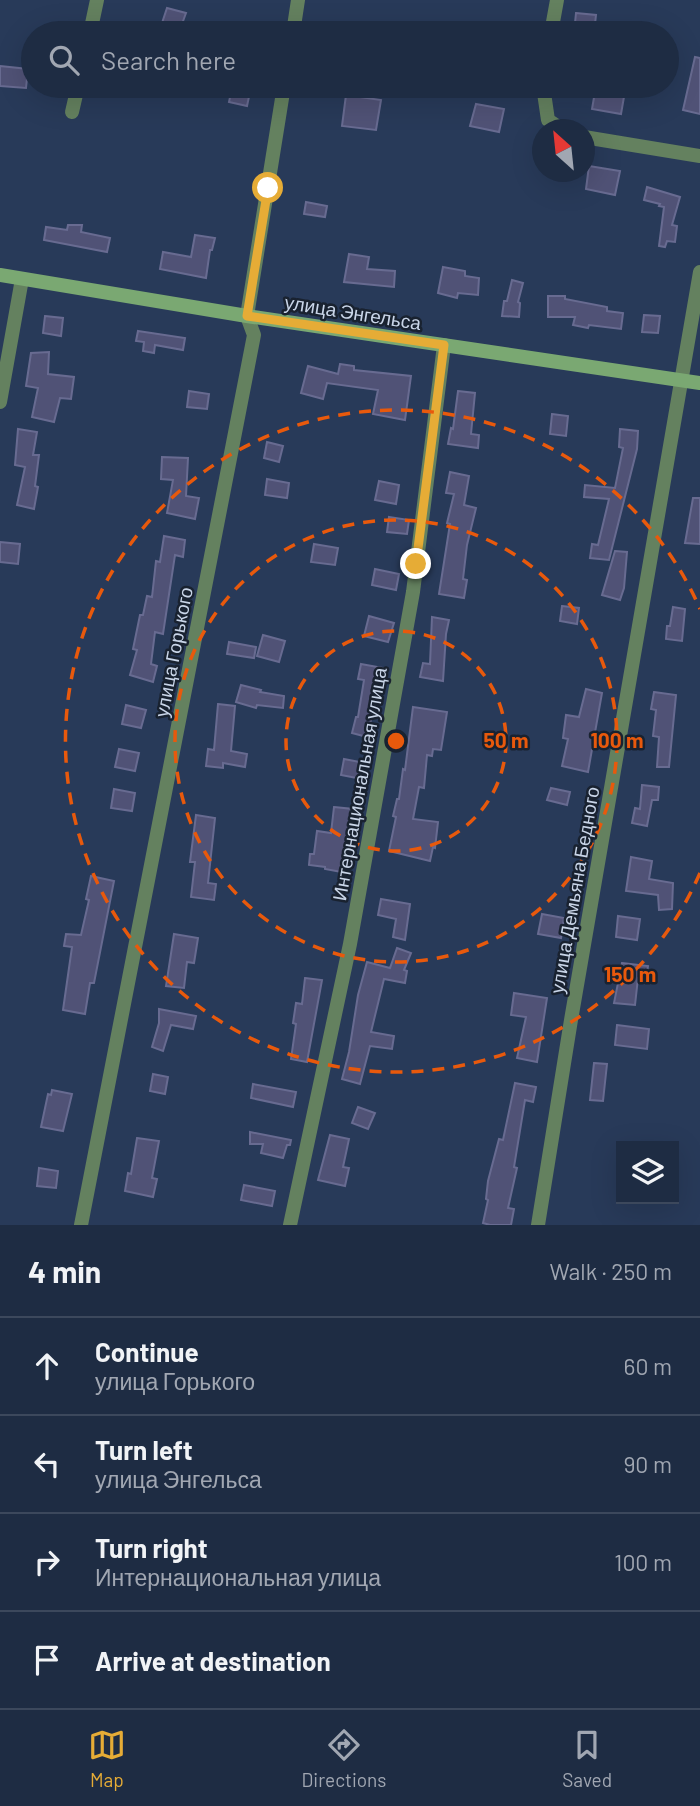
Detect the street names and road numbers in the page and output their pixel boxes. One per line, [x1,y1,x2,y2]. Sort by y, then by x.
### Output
street label: улица Энгельса [283,290,423,334]
street label: улица Горького [149,585,197,719]
street label: Интернациональная улица [327,665,391,902]
street label: улица Демьяна Бедного [544,785,604,995]

